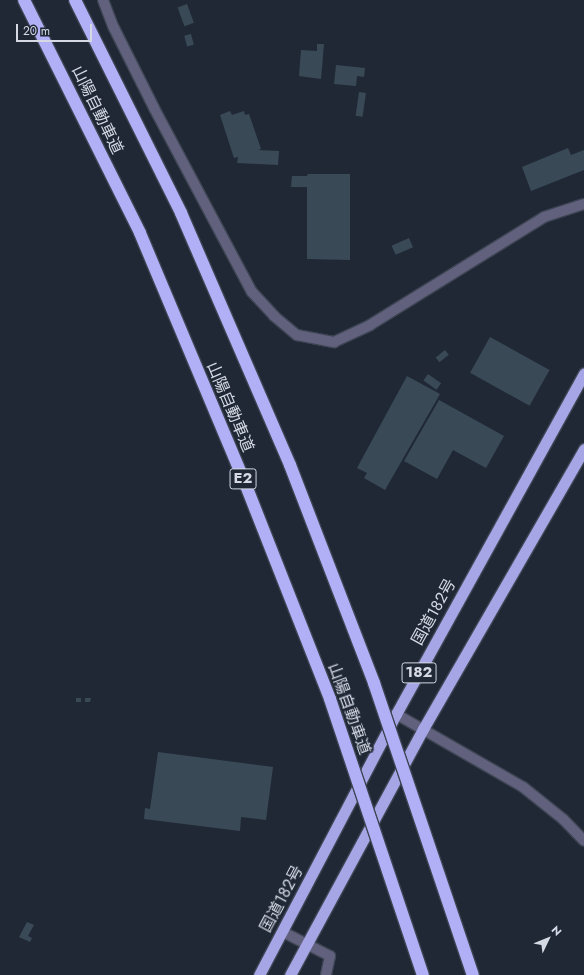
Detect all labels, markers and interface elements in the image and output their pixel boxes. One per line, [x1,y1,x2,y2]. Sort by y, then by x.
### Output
scale bar [18,16,94,42]
text: 20 m [23,22,50,40]
street label: 山陽自動車道 [67,63,127,157]
street label: 山陽自動車道 [202,359,258,455]
road number: E2 [229,466,257,492]
street label: 国道182号 [408,575,460,649]
road number: 182 [401,660,437,686]
street label: 山陽自動車道 [324,661,374,757]
street label: 国道182号 [256,862,308,936]
north arrow [528,919,568,959]
text: N [548,922,566,939]

